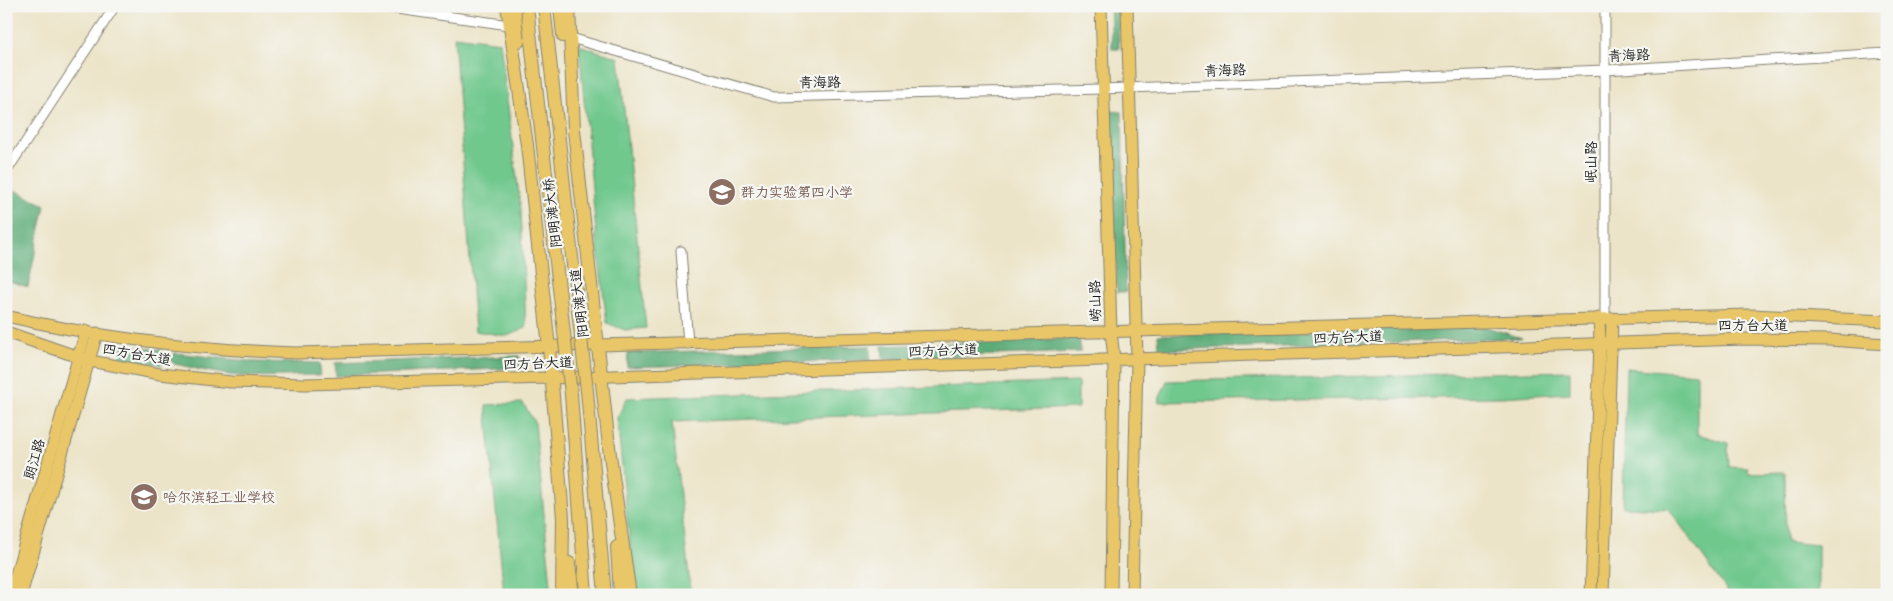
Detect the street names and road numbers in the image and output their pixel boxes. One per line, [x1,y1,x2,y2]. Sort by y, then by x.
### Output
street label: 青海路 [1608,44,1650,65]
street label: 青海路 [1204,59,1246,80]
street label: 青海路 [799,72,841,91]
street label: 岷山路 [1581,141,1600,183]
street label: 阳明滩大桥 [538,177,565,249]
street label: 阳明滩大道 [565,267,592,339]
street label: 崂山路 [1084,280,1105,322]
street label: 四方台大道 [1718,315,1788,334]
street label: 四方台大道 [1313,326,1383,347]
street label: 四方台大道 [101,338,173,369]
street label: 四方台大道 [908,339,978,360]
street label: 四方台大道 [503,352,573,373]
street label: 朗江路 [19,436,48,482]

